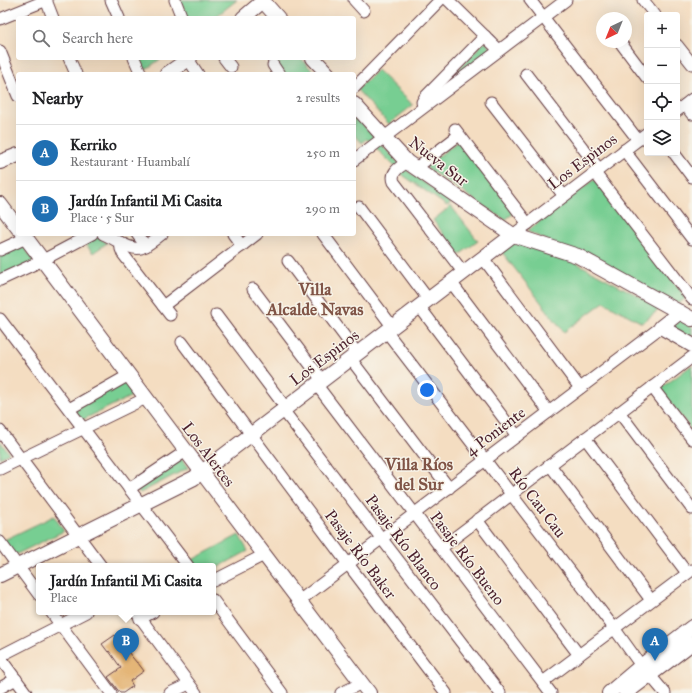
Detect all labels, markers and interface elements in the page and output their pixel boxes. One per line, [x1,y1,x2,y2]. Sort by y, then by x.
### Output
north arrow [596,12,632,48]
map controls [644,12,680,156]
button: + [644,12,680,48]
search box [16,16,356,60]
icon: search [30,27,52,49]
text: Search here [62,29,133,47]
button: − [644,48,680,84]
button: locate [644,84,680,120]
text: Nearby [32,88,83,109]
text: 2 results [296,90,340,106]
button: layers [644,120,680,156]
street label: Los Espinos [544,129,621,194]
street label: Nueva Sur [405,132,472,190]
text: Kerriko [70,136,117,154]
text: A [41,145,49,161]
text: 250 m [306,145,340,161]
text: Restaurant · Huambalí [70,154,190,170]
text: Jardín Infantil Mi Casita [70,192,222,210]
text: B [41,201,49,217]
text: 290 m [305,201,340,217]
text: Place · 5 Sur [70,210,134,226]
district label: Villa Alcalde Navas [266,279,363,320]
street label: Los Espinos [286,325,363,390]
your location [417,380,437,400]
street label: 4 Poniente [462,403,529,460]
street label: Los Alerces [178,418,239,491]
district label: Villa Ríos del Sur [384,454,453,495]
street label: Río Cau Cau [505,463,570,542]
street label: Pasaje Río Blanco [362,491,446,594]
street label: Pasaje Río Baker [321,506,400,603]
street label: Pasaje Río Bueno [426,508,509,609]
popup [36,563,216,615]
text: Jardín Infantil Mi Casita [50,572,202,590]
text: Place [50,590,77,606]
pin: B [113,628,139,661]
pin: A [642,628,668,661]

